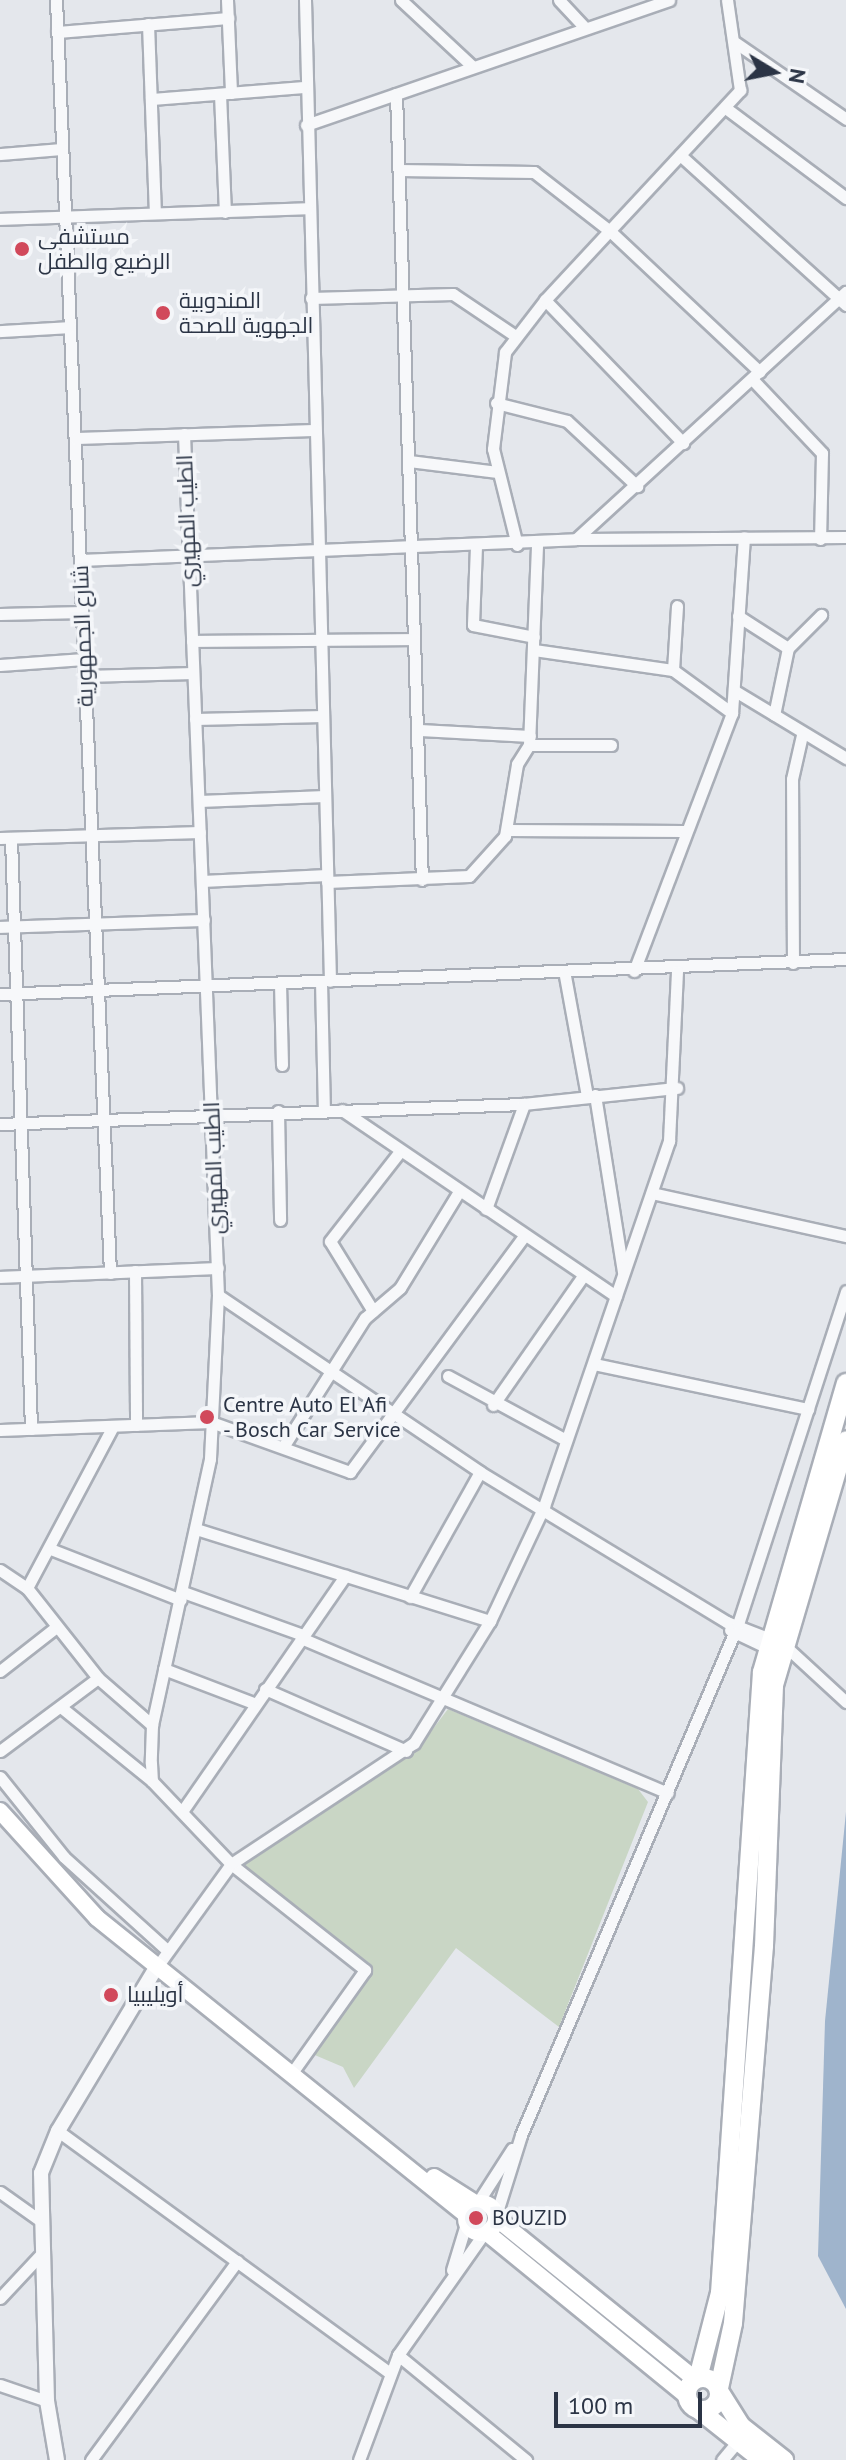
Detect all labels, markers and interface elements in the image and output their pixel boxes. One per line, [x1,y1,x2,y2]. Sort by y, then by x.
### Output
north arrow [734,32,814,112]
text: N [783,67,813,86]
place label: مستشفى الرضيع والطفل [38,223,171,274]
marker: مستشفى الرضيع والطفل [13,240,31,258]
place label: المندوبية الجهوية للصحة [179,287,313,338]
marker: المندوبية الجهوية للصحة [154,304,172,322]
street label: الطيب المهيري [171,454,203,588]
street label: شارع الجمهورية [67,565,99,707]
street label: الطيب المهيري [198,1101,230,1235]
place label: Centre Auto El Afi - Bosch Car Service [223,1391,402,1442]
marker: Centre Auto El Afi - Bosch Car Service [198,1408,216,1426]
place label: أويليبيا [127,1982,183,2008]
marker: أويليبيا [102,1986,120,2004]
place label: BOUZID [492,2205,567,2231]
marker: BOUZID [467,2209,485,2227]
scale bar [558,2376,706,2426]
text: 100 m [568,2390,633,2421]

